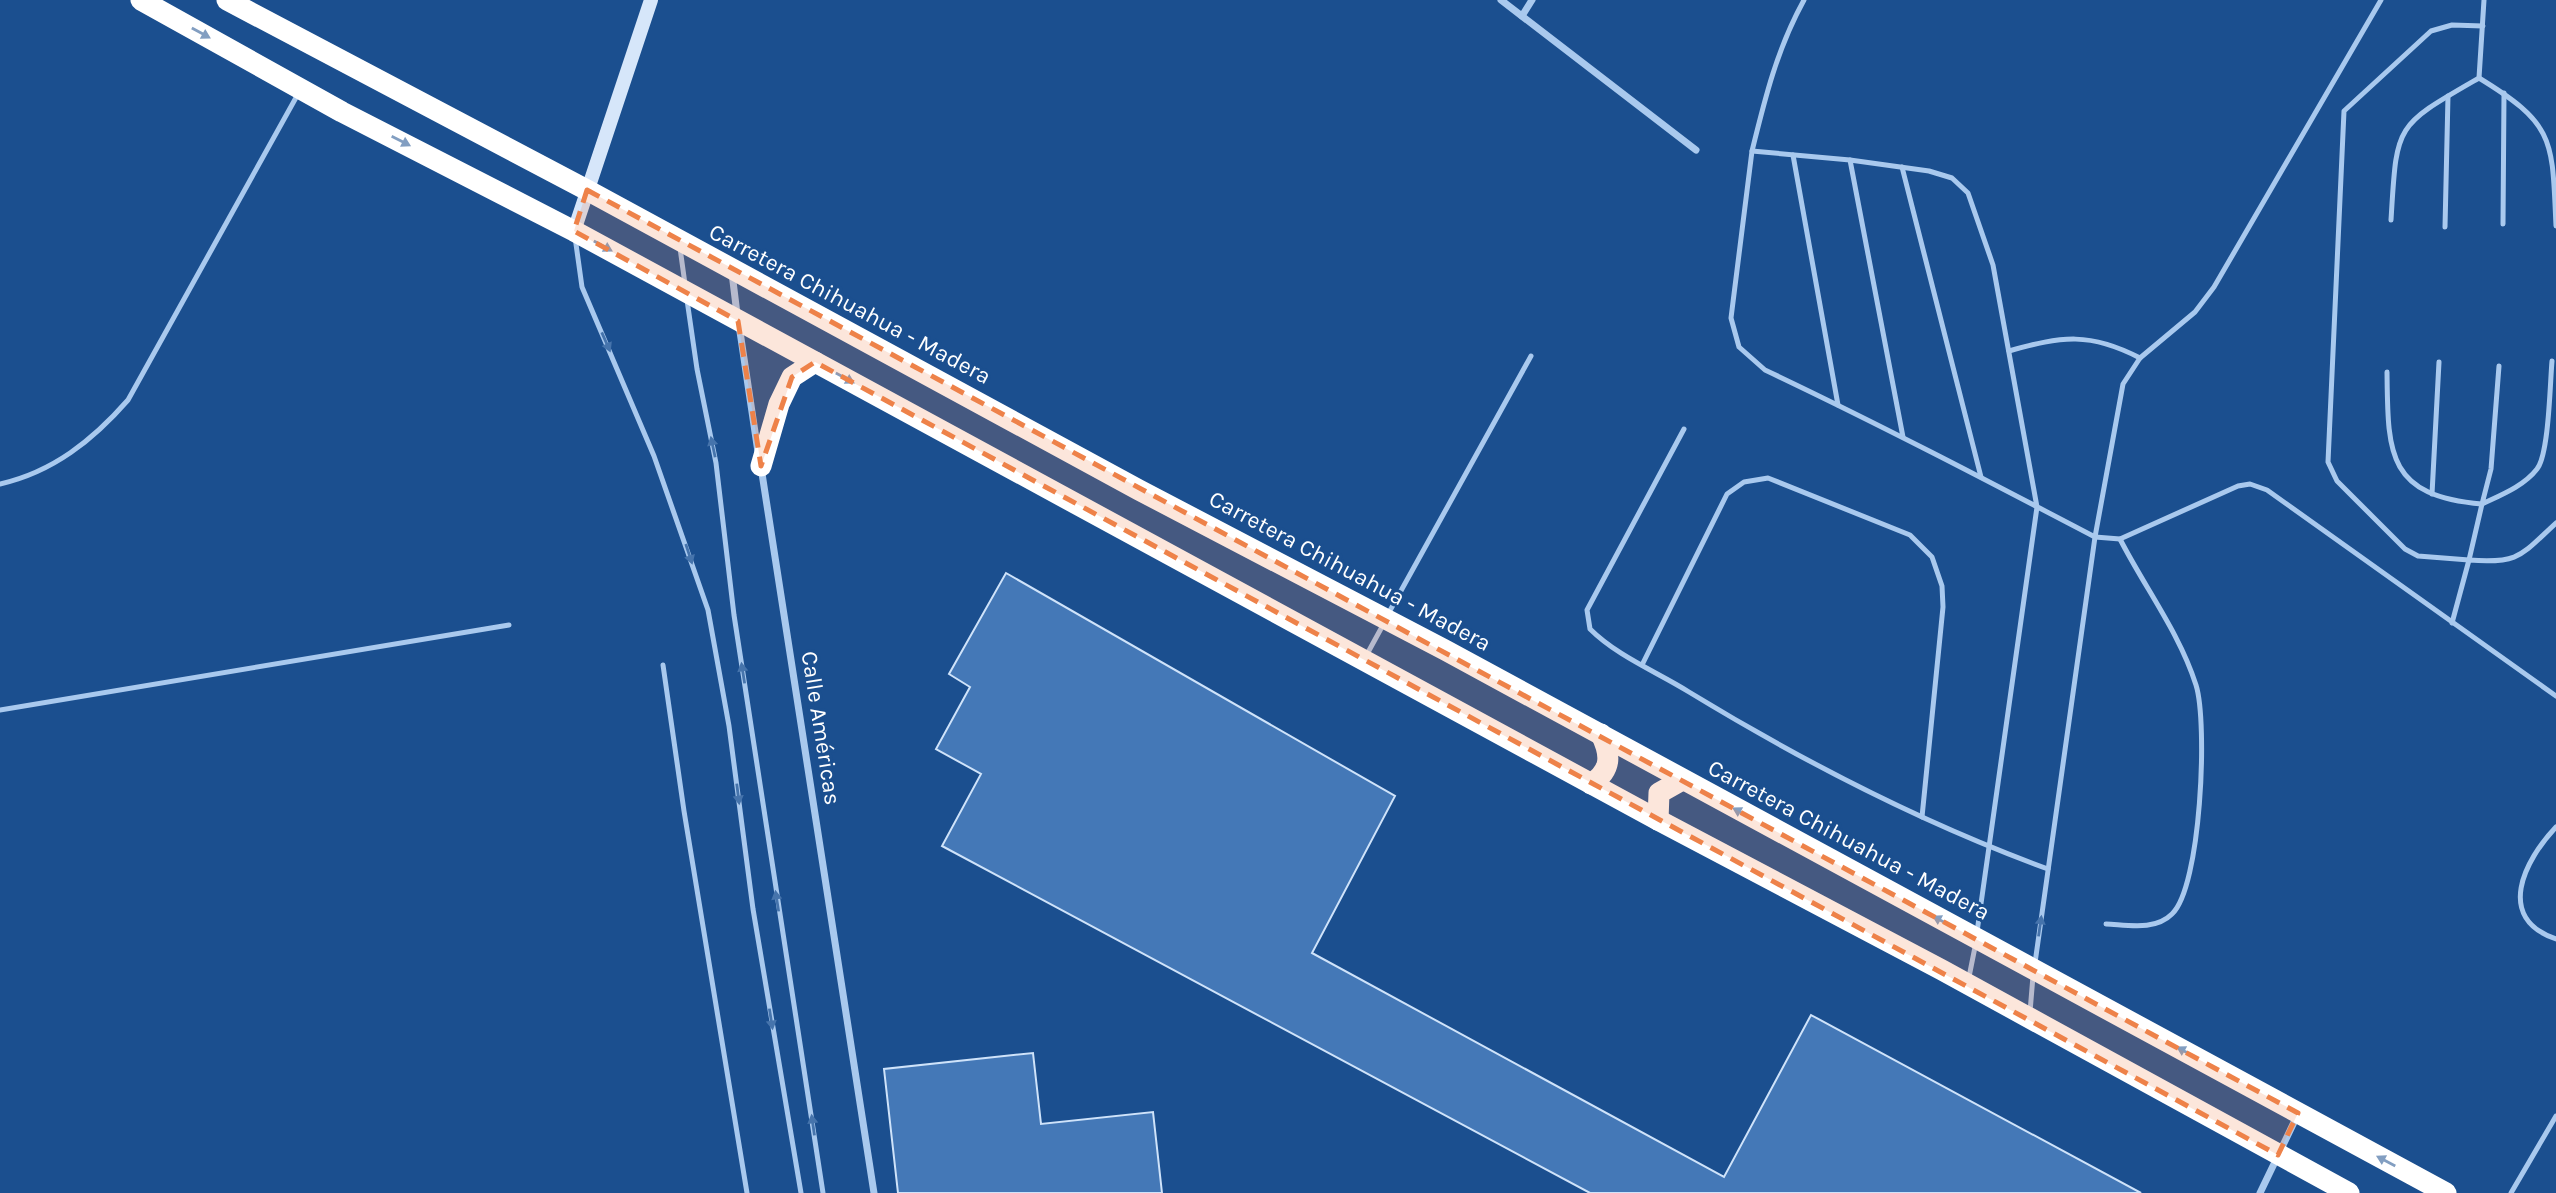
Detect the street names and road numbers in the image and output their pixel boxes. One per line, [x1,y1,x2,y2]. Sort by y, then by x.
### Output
street label: Carretera Chihuahua - Madera [704,218,996,390]
street label: Carretera Chihuahua - Madera [1204,485,1496,657]
street label: Calle Américas [796,649,846,807]
street label: Carretera Chihuahua - Madera [1703,754,1995,926]

